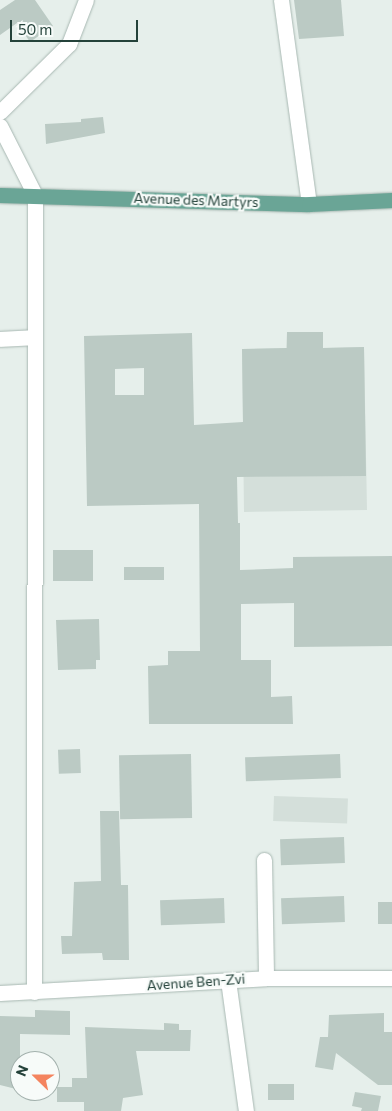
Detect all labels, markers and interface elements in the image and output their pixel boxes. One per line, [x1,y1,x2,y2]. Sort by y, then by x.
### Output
scale bar [12,10,140,42]
text: 50 m [18,20,52,38]
street label: Avenue des Martyrs [133,189,259,211]
street label: Avenue Ben-Zvi [146,970,246,994]
north arrow [10,1051,60,1101]
text: N [12,1063,31,1079]

